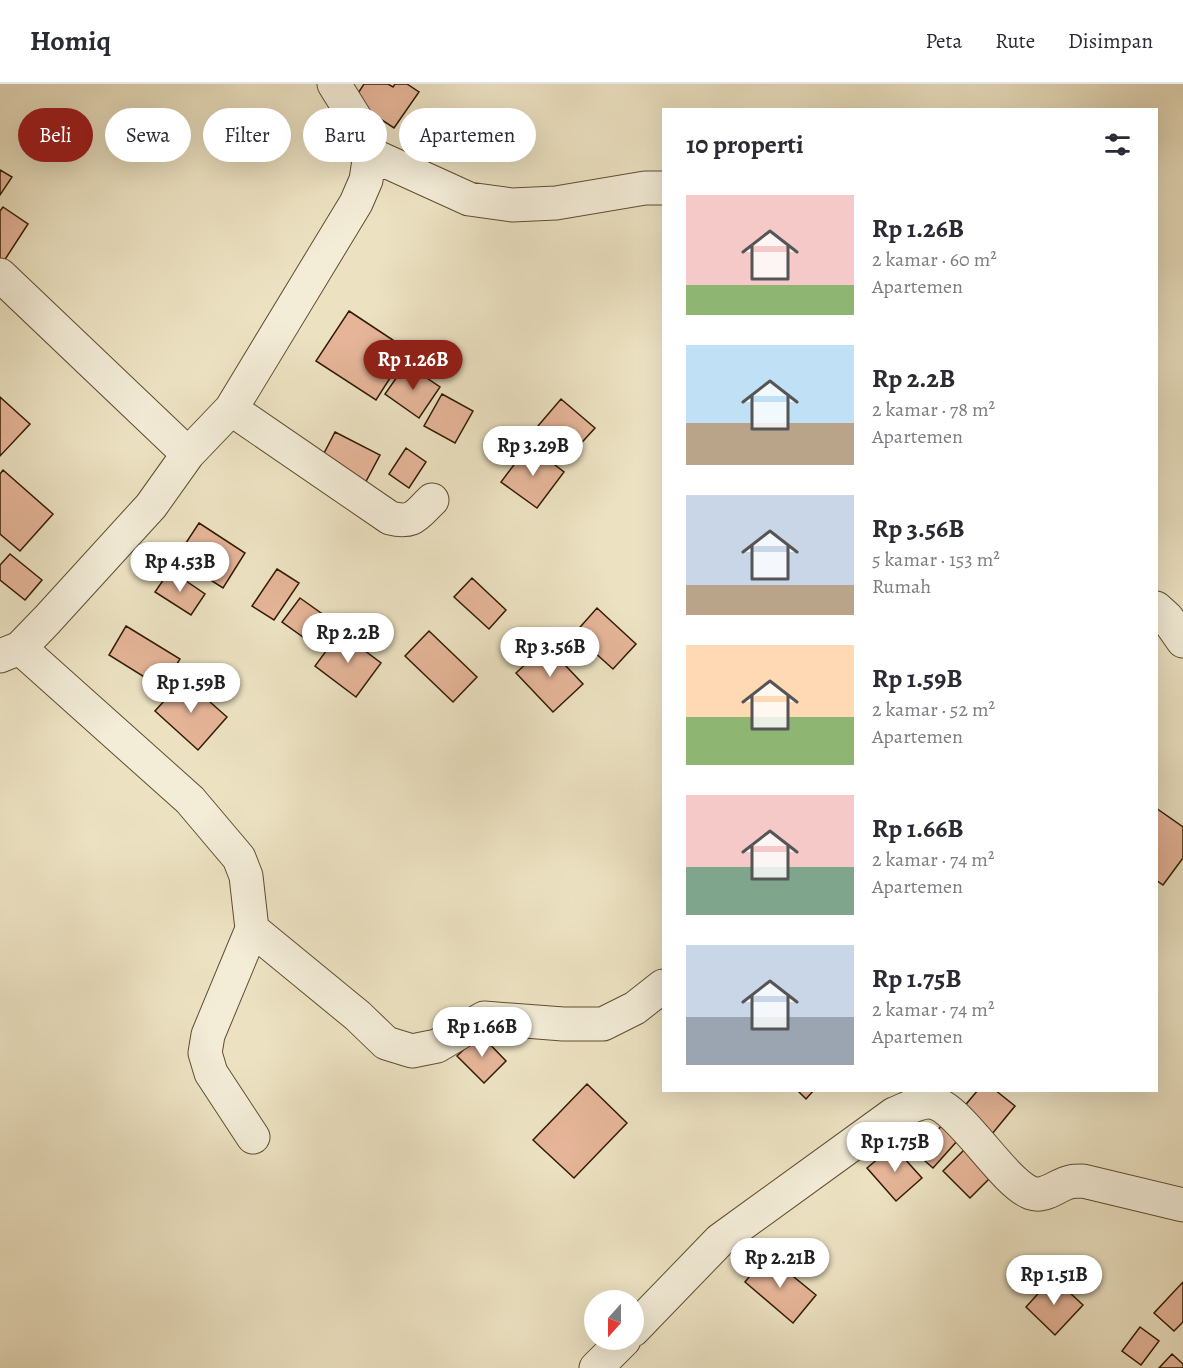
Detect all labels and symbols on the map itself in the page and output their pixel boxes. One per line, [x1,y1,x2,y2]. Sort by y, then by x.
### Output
pin: Rp 1.26B [351,340,475,391]
pin: Rp 3.29B [471,426,595,477]
pin: Rp 4.53B [118,542,242,593]
pin: Rp 2.2B [293,613,403,664]
pin: Rp 3.56B [488,627,612,678]
pin: Rp 1.59B [129,663,253,714]
pin: Rp 1.66B [420,1007,544,1058]
pin: Rp 1.75B [833,1122,957,1173]
pin: Rp 2.21B [718,1238,842,1289]
pin: Rp 1.51B [992,1255,1116,1306]
north arrow [584,1290,644,1350]

